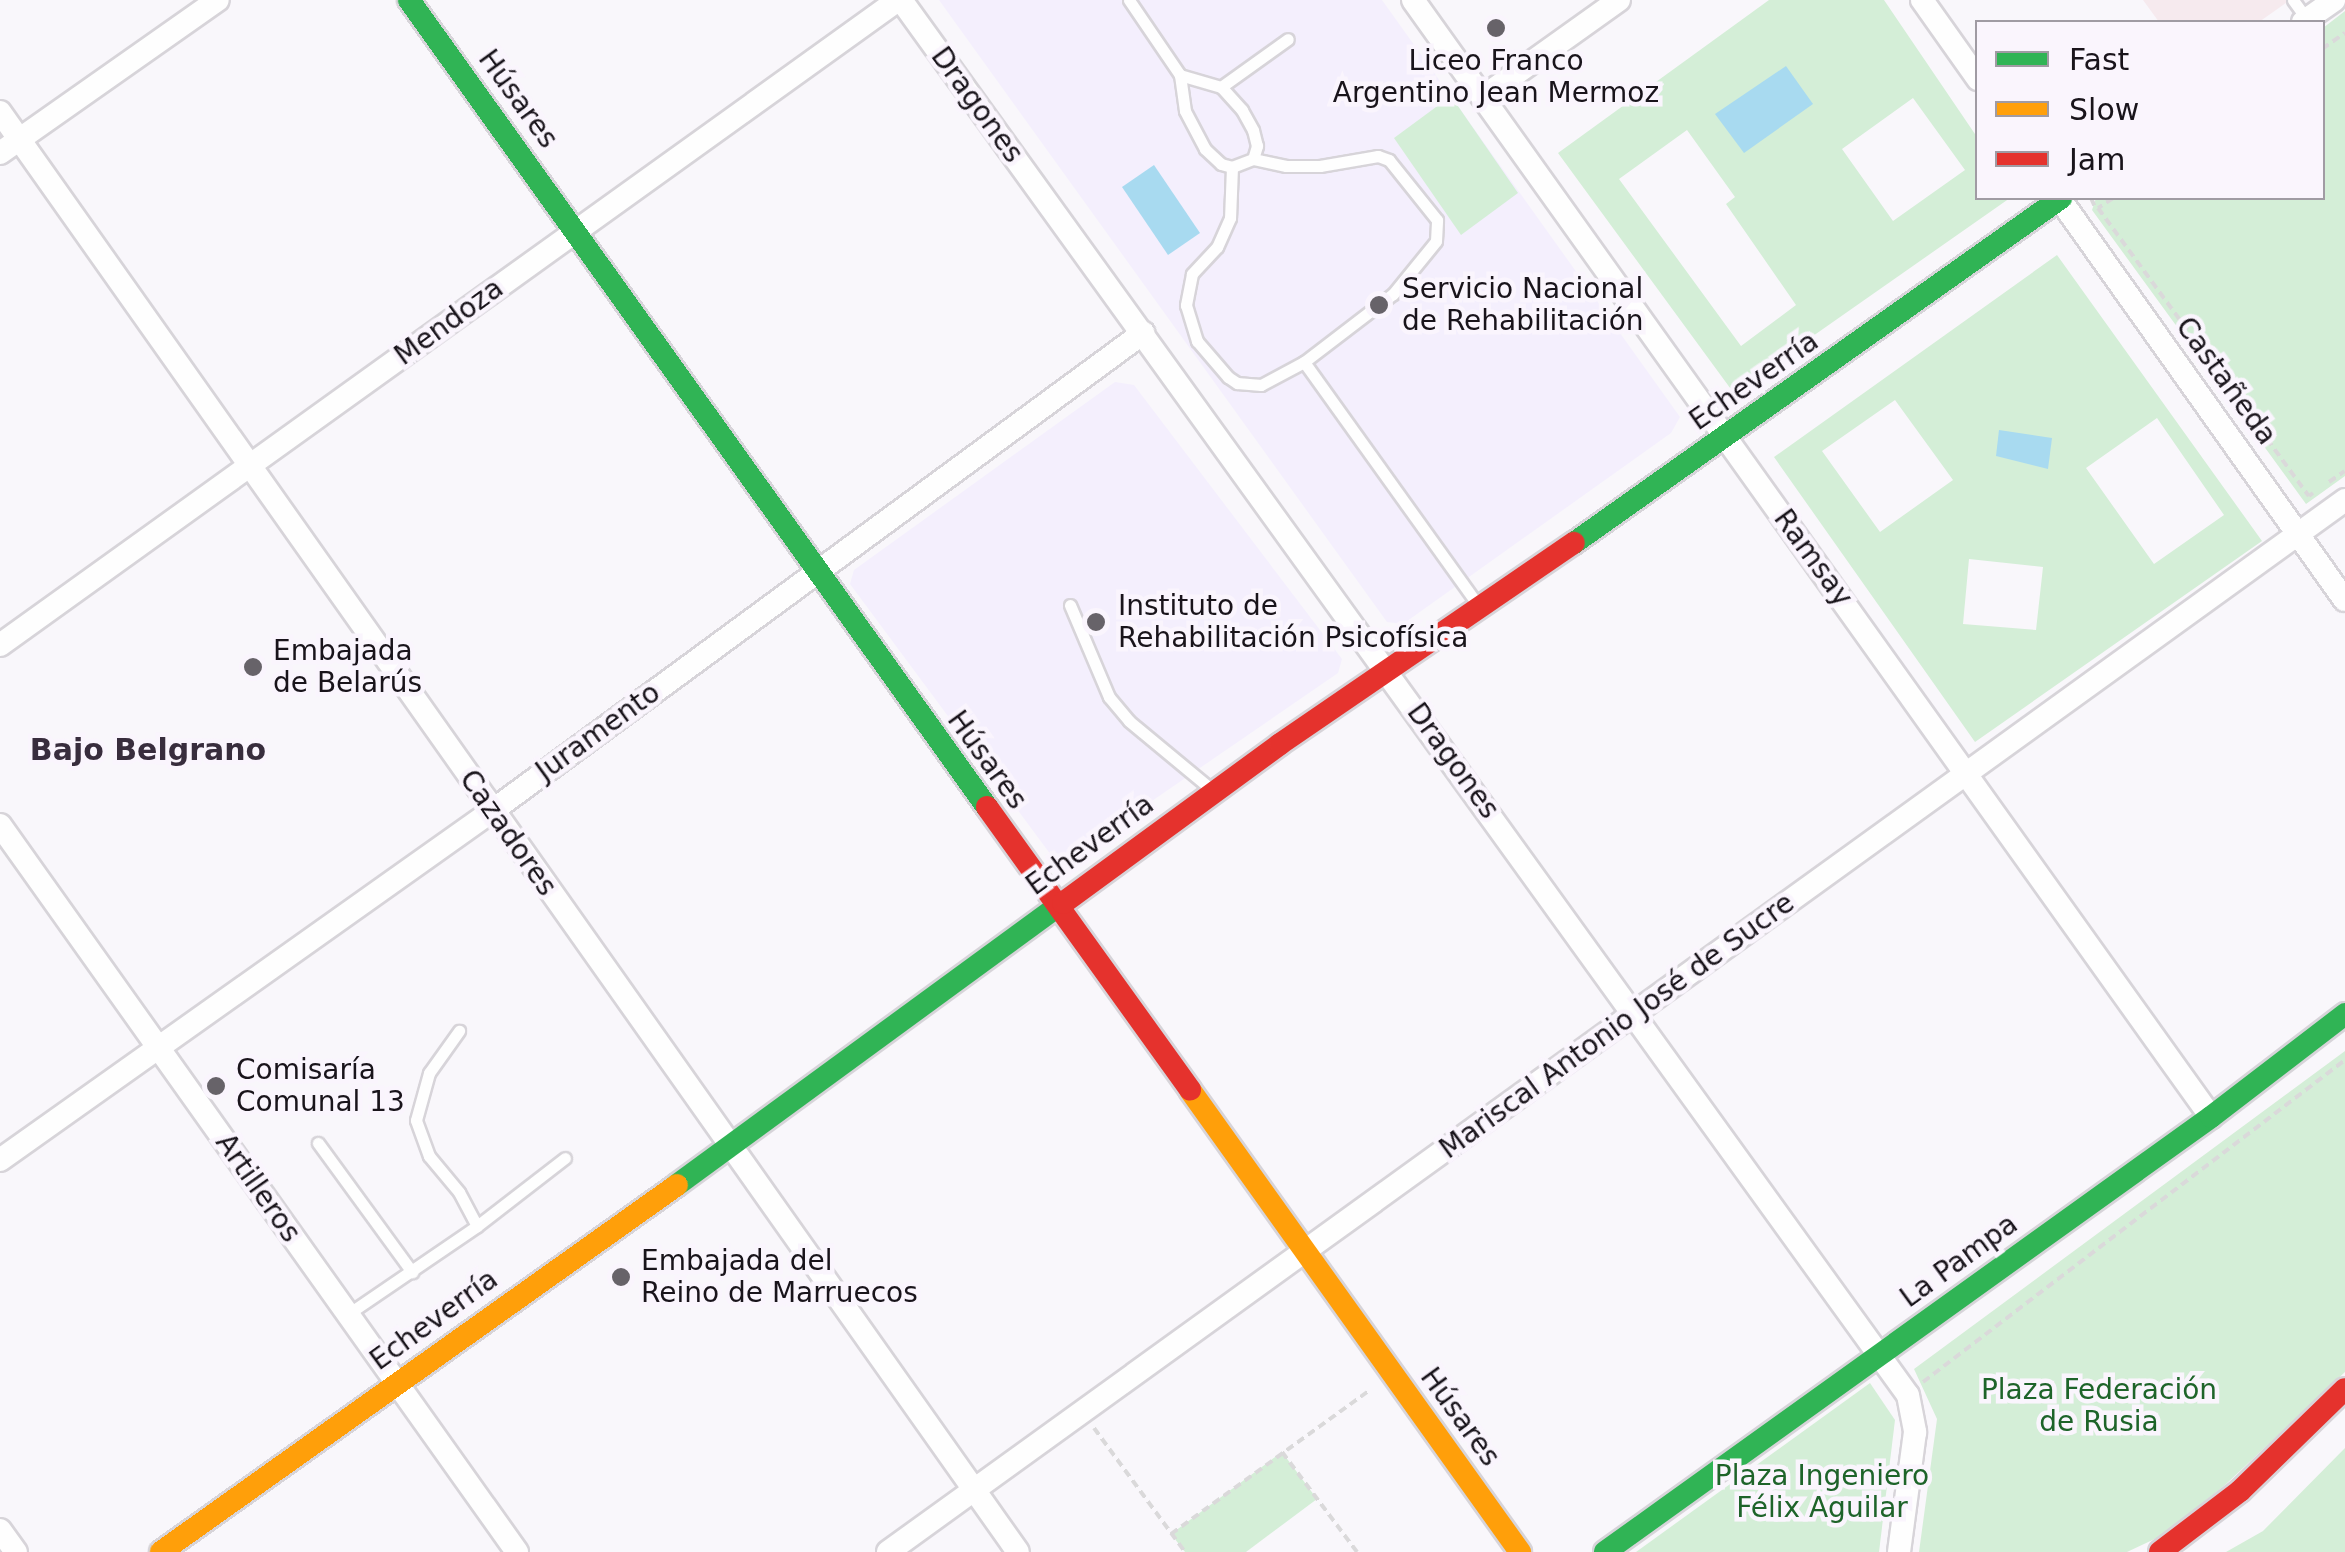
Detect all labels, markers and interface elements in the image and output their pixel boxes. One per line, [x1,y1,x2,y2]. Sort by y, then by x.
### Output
marker: Liceo Franco Argentino Jean Mermoz [1485,17,1507,39]
legend [1975,20,2325,200]
street label: Dragones [924,41,1030,169]
text: Fast [2069,42,2129,77]
street label: Húsares [471,43,565,155]
place label: Liceo Franco Argentino Jean Mermoz [1333,44,1659,110]
text: Slow [2069,92,2139,127]
text: Jam [2069,142,2125,177]
street label: Mendoza [388,271,510,373]
place label: Servicio Nacional de Rehabilitación [1402,272,1644,338]
marker: Servicio Nacional de Rehabilitación [1366,292,1392,318]
street label: Castañeda [2169,311,2283,451]
street label: Echeverría [1683,324,1825,438]
street label: Ramsay [1767,503,1859,613]
place label: Instituto de Rehabilitación Psicofísica [1118,589,1468,655]
marker: Instituto de Rehabilitación Psicofísica [1083,609,1109,635]
place label: Embajada de Belarús [273,634,422,700]
marker: Embajada de Belarús [242,656,264,678]
street label: Juramento [529,676,667,788]
street label: Dragones [1400,697,1506,825]
street label: Húsares [940,704,1034,816]
district label: Bajo Belgrano [30,732,266,768]
street label: Cazadores [452,763,564,903]
street label: Echeverría [1020,788,1160,902]
street label: Mariscal Antonio José de Sucre [1433,886,1801,1166]
place label: Comisaría Comunal 13 [236,1053,405,1119]
marker: Comisaría Comunal 13 [205,1075,227,1097]
street label: Artilleros [208,1127,308,1249]
street label: La Pampa [1894,1207,2024,1315]
place label: Embajada del Reino de Marruecos [641,1244,918,1310]
street label: Echeverría [364,1263,504,1377]
marker: Embajada del Reino de Marruecos [610,1266,632,1288]
street label: Húsares [1413,1361,1507,1473]
park label: Plaza Federación de Rusia [1981,1373,2217,1439]
park label: Plaza Ingeniero Félix Aguilar [1715,1459,1929,1525]

